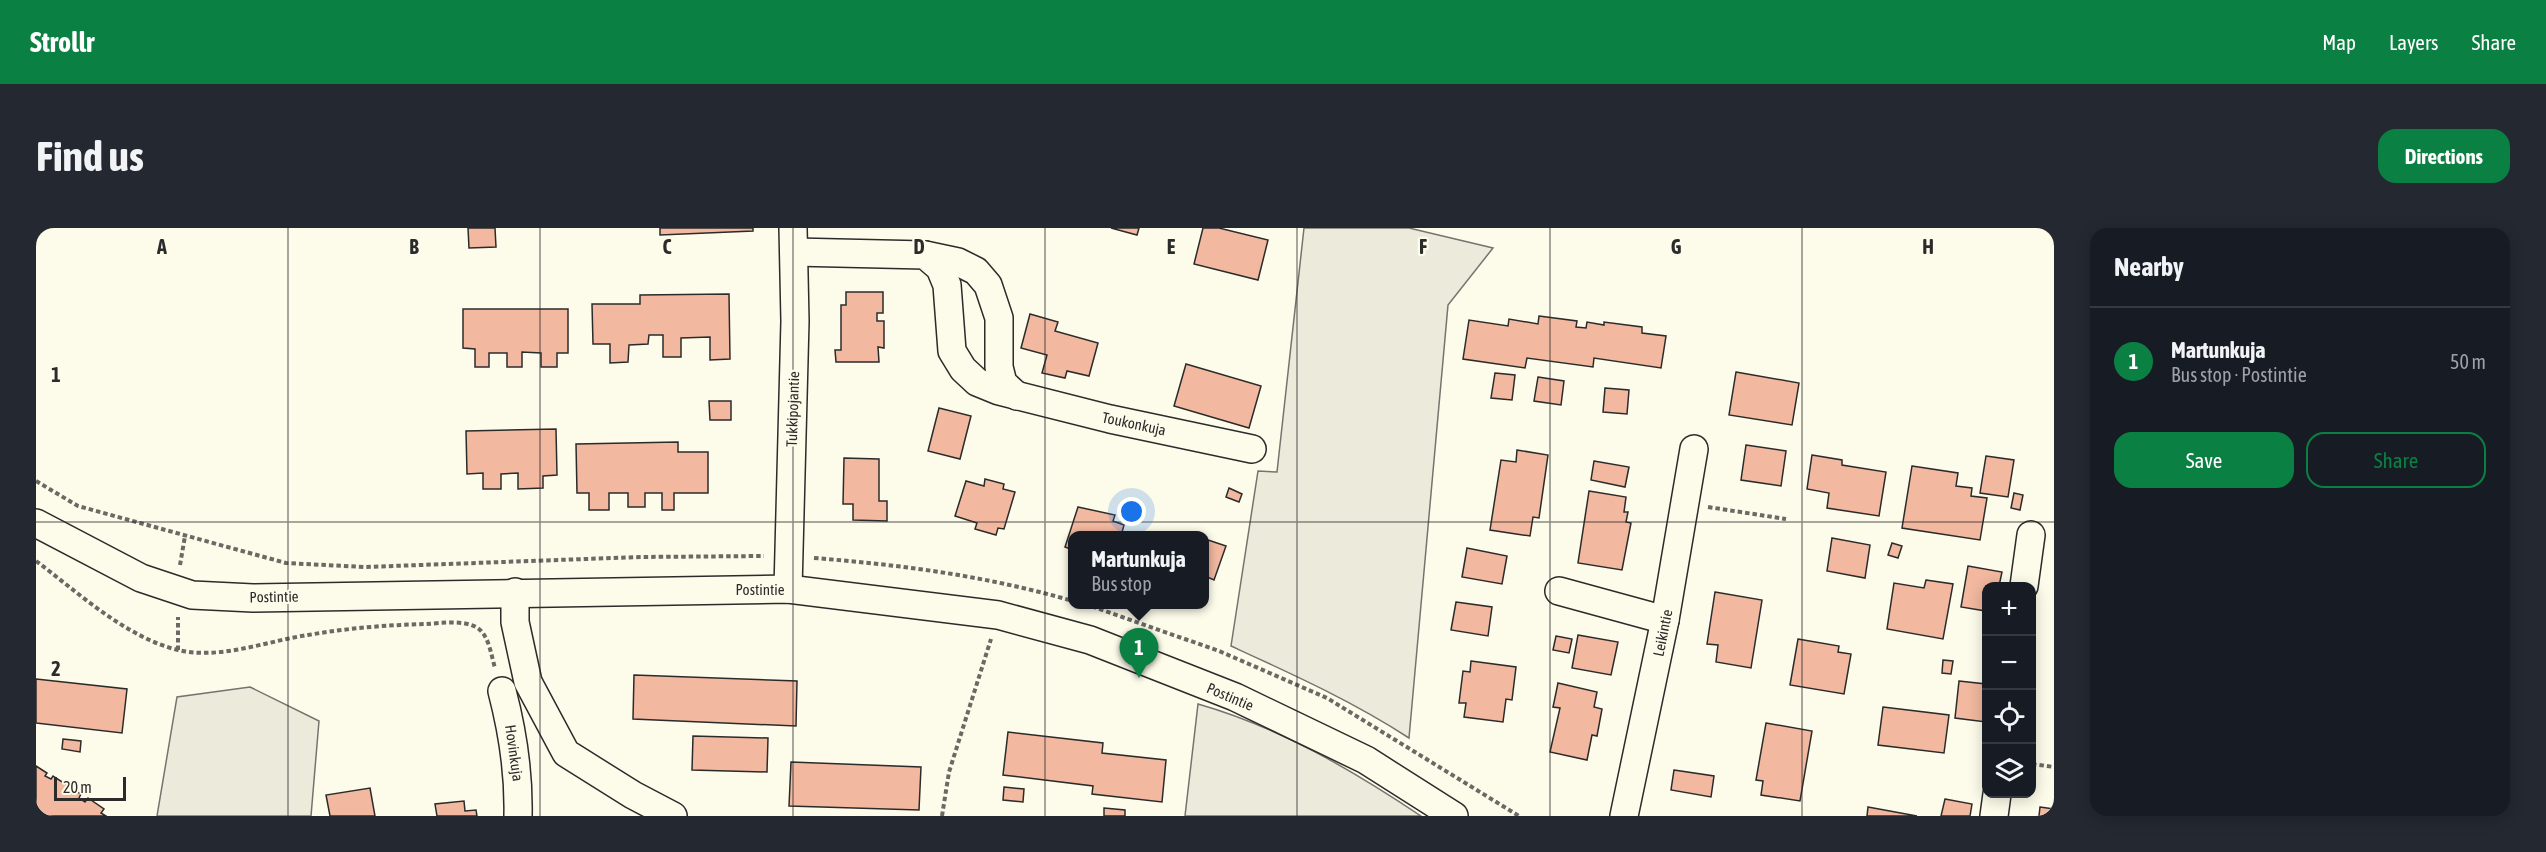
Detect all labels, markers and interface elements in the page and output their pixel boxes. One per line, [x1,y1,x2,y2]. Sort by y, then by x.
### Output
text: Strollr [30,26,94,58]
text: Map [2322,30,2356,54]
text: Layers [2389,30,2439,54]
text: Share [2472,30,2516,54]
button: Directions [2378,129,2510,183]
text: Find us [36,132,144,180]
text: A [156,235,167,258]
text: B [409,235,419,258]
text: C [663,235,672,258]
text: D [913,235,925,258]
text: E [1167,235,1176,258]
text: F [1419,235,1427,258]
text: G [1671,235,1682,258]
text: H [1922,235,1934,258]
text: Nearby [2114,252,2184,282]
text: Martunkuja [2171,337,2265,363]
text: 1 [2129,350,2138,373]
text: 50 m [2450,350,2486,373]
text: 1 [51,363,61,386]
text: Bus stop · Postintie [2171,363,2307,386]
street label: Tukkipojantie [783,371,802,447]
street label: Toukonkuja [1101,408,1168,439]
button: Save [2114,432,2294,488]
button: Share [2306,432,2486,488]
your location [1117,497,1146,526]
popup [1068,531,1209,609]
text: Martunkuja [1091,546,1186,572]
text: Bus stop [1091,572,1152,595]
street label: Postintie [735,581,785,598]
map controls [1982,582,2036,798]
button: + [1982,582,2036,636]
street label: Postintie [249,588,299,605]
street label: Leikintie [1650,608,1675,658]
pin: 1 [1120,628,1158,678]
button: − [1982,636,2036,690]
text: 2 [51,657,61,680]
street label: Postintie [1204,679,1256,714]
button: locate [1982,690,2036,744]
street label: Hovinkuja [502,724,527,782]
button: layers [1982,744,2036,798]
scale bar [54,774,126,802]
text: 20 m [63,778,92,796]

